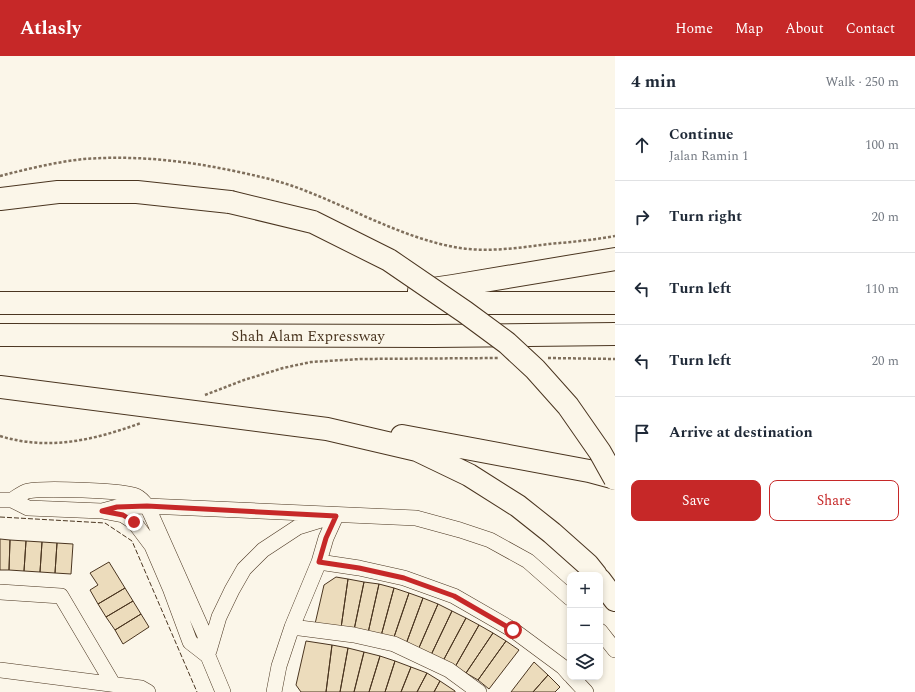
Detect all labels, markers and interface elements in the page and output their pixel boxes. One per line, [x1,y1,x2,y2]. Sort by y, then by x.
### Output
text: Atlasly [20,14,81,43]
text: Home [675,18,713,39]
text: Map [735,18,763,39]
text: About [785,18,824,39]
text: Contact [846,18,895,39]
text: 4 min [631,69,676,95]
text: Walk · 250 m [825,72,899,92]
text: Continue [669,123,734,146]
icon: ahead [631,134,653,156]
text: 100 m [865,135,899,155]
text: Jalan Ramin 1 [669,146,749,166]
text: Turn right [669,205,742,228]
icon: right [631,206,653,228]
text: 20 m [872,207,899,227]
text: Turn left [669,277,731,300]
icon: left [631,278,653,300]
text: 110 m [865,279,899,299]
street label: Shah Alam Expressway [231,325,385,348]
text: Turn left [669,349,731,372]
icon: left [631,350,653,372]
text: 20 m [872,351,899,371]
text: Arrive at destination [669,421,813,444]
icon: arrive [631,422,653,444]
button: Save [631,480,761,521]
button: Share [769,480,899,521]
route end [125,513,143,531]
map controls [567,572,603,680]
button: + [567,572,603,608]
button: − [567,608,603,644]
route start [504,621,522,639]
button: layers [567,644,603,680]

